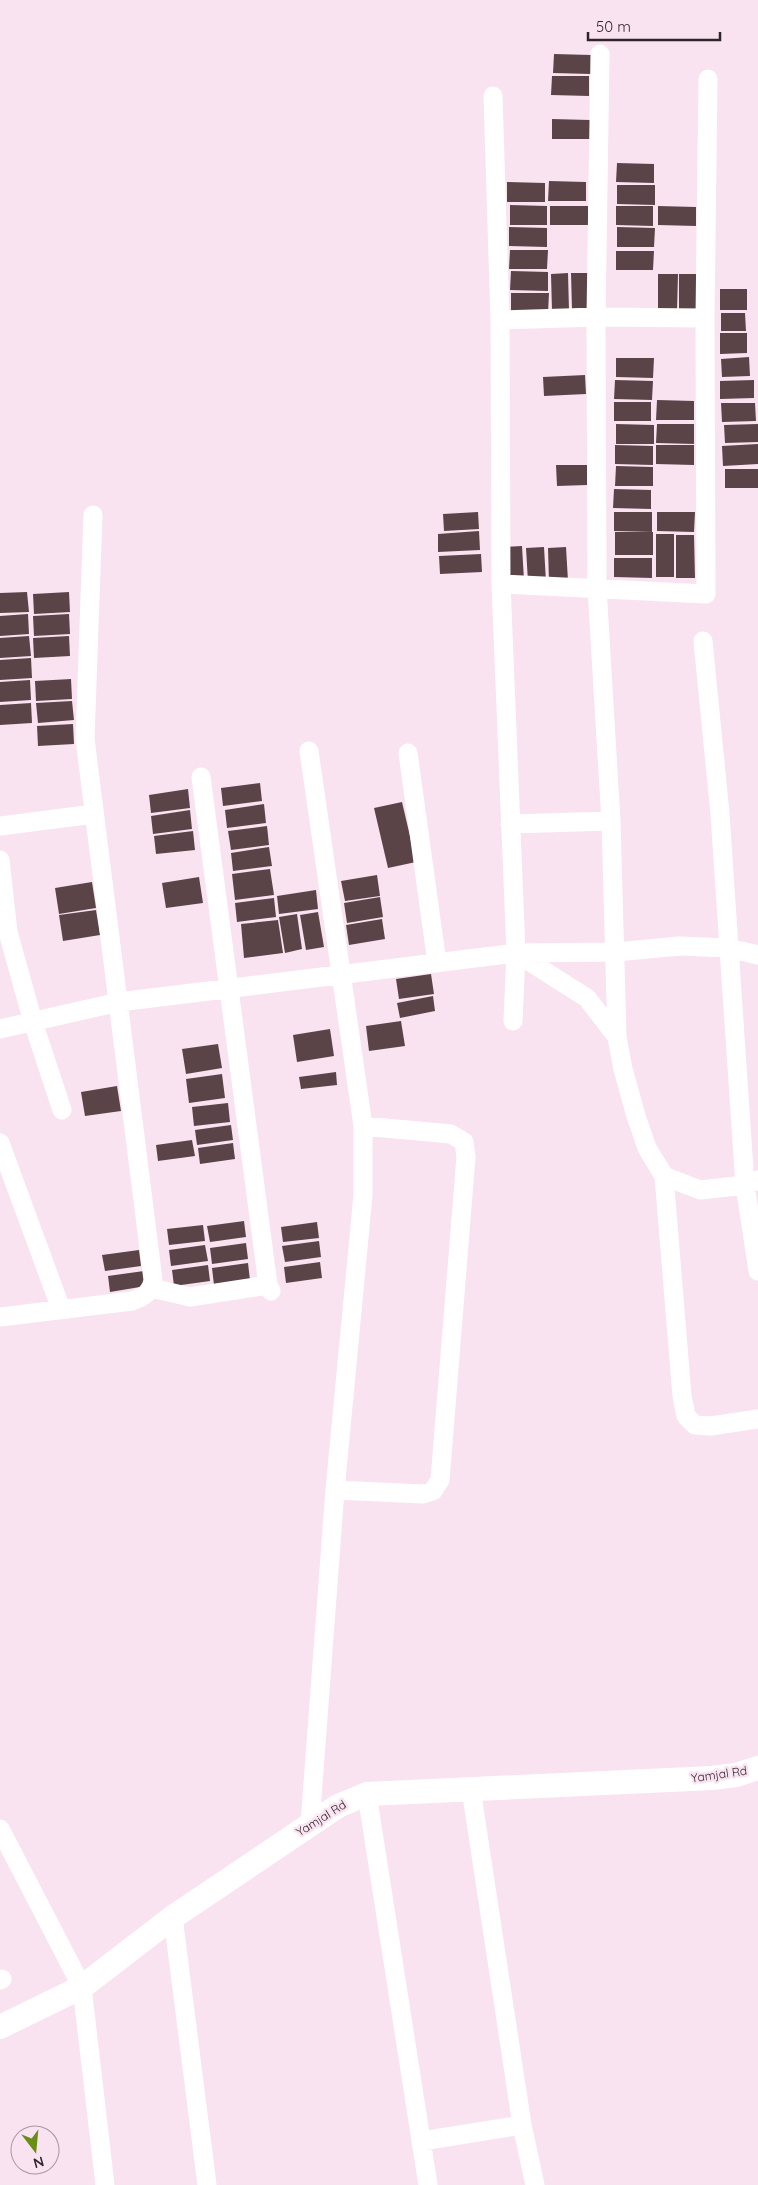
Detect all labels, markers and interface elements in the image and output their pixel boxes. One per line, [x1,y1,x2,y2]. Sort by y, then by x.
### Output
scale bar [588,10,720,42]
text: 50 m [596,17,631,36]
street label: Yamjal Rd [690,1763,748,1785]
street label: Yamjal Rd [293,1797,349,1839]
north arrow [10,2125,60,2175]
text: N [31,2152,46,2173]

